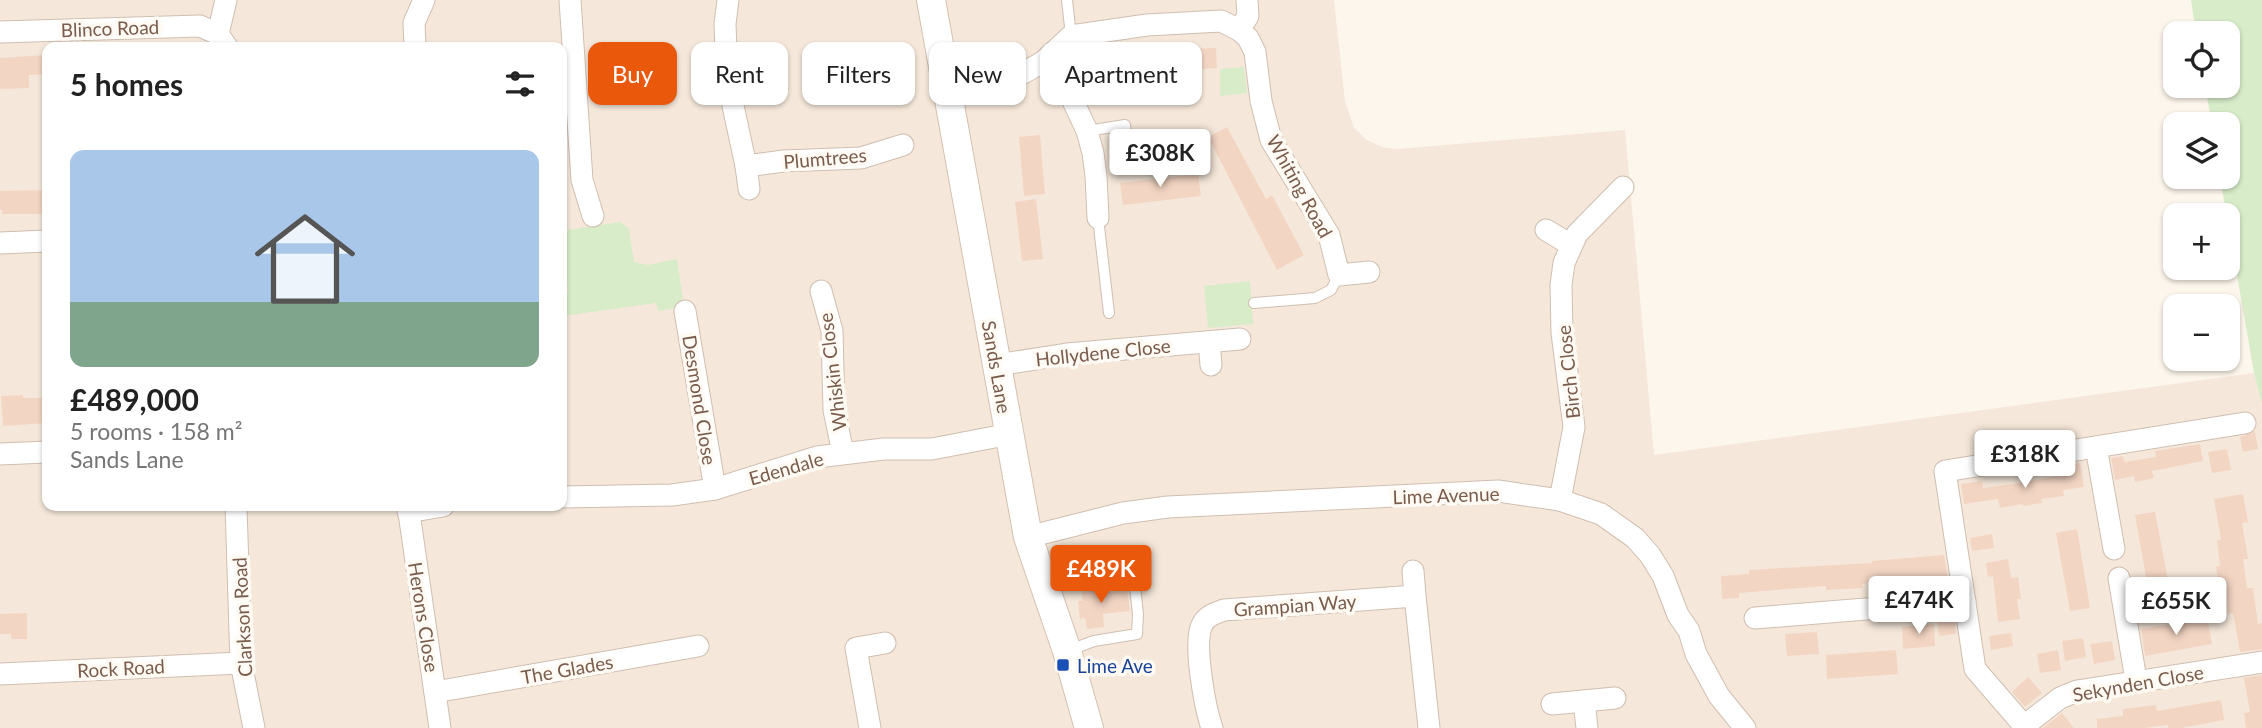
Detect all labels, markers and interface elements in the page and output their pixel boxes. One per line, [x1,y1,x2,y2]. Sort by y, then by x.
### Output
street label: Blinco Road [60,15,160,41]
map controls [2163,21,2240,371]
button: locate [2163,21,2240,98]
chip: Buy [588,42,677,105]
chip: Rent [691,42,788,105]
chip: Filters [802,42,915,105]
chip: New [929,42,1026,105]
chip: Apartment [1040,42,1202,105]
icon: filters [501,65,539,103]
text: 5 homes [70,66,183,102]
button: layers [2163,112,2240,189]
pin: £308K [1111,130,1209,189]
street label: Whiting Road [1262,131,1338,241]
text: £308K [1125,138,1195,166]
street label: Plumtrees [782,143,868,173]
icon: home [242,196,368,322]
button: + [2163,203,2240,280]
button: − [2163,294,2240,371]
street label: Whiskin Close [813,312,851,432]
street label: Sands Lane [978,319,1016,415]
street label: Birch Close [1552,324,1584,420]
street label: Desmond Close [678,333,722,467]
street label: Hollydene Close [1034,333,1172,371]
text: £489,000 [70,381,199,417]
text: 5 rooms · 158 m² [70,417,242,445]
pin: £318K [1976,430,2074,490]
text: £318K [1990,439,2060,467]
text: Sands Lane [70,445,184,473]
street label: Edendale [746,446,826,490]
street label: Lime Avenue [1392,482,1500,508]
pin: £489K [1052,546,1150,605]
text: £489K [1066,554,1136,582]
street label: Clarkson Road [227,557,257,677]
street label: Herons Close [404,560,444,674]
pin: £474K [1870,576,1968,636]
pin: £655K [2127,578,2225,637]
text: £474K [1884,585,1954,613]
text: £655K [2141,586,2211,614]
street label: Grampian Way [1233,589,1357,621]
street label: The Glades [519,650,615,688]
street label: Rock Road [77,654,165,682]
place label: Lime Ave [1077,654,1153,677]
marker: Lime Ave [1055,657,1071,673]
street label: Sekynden Close [2071,660,2205,706]

